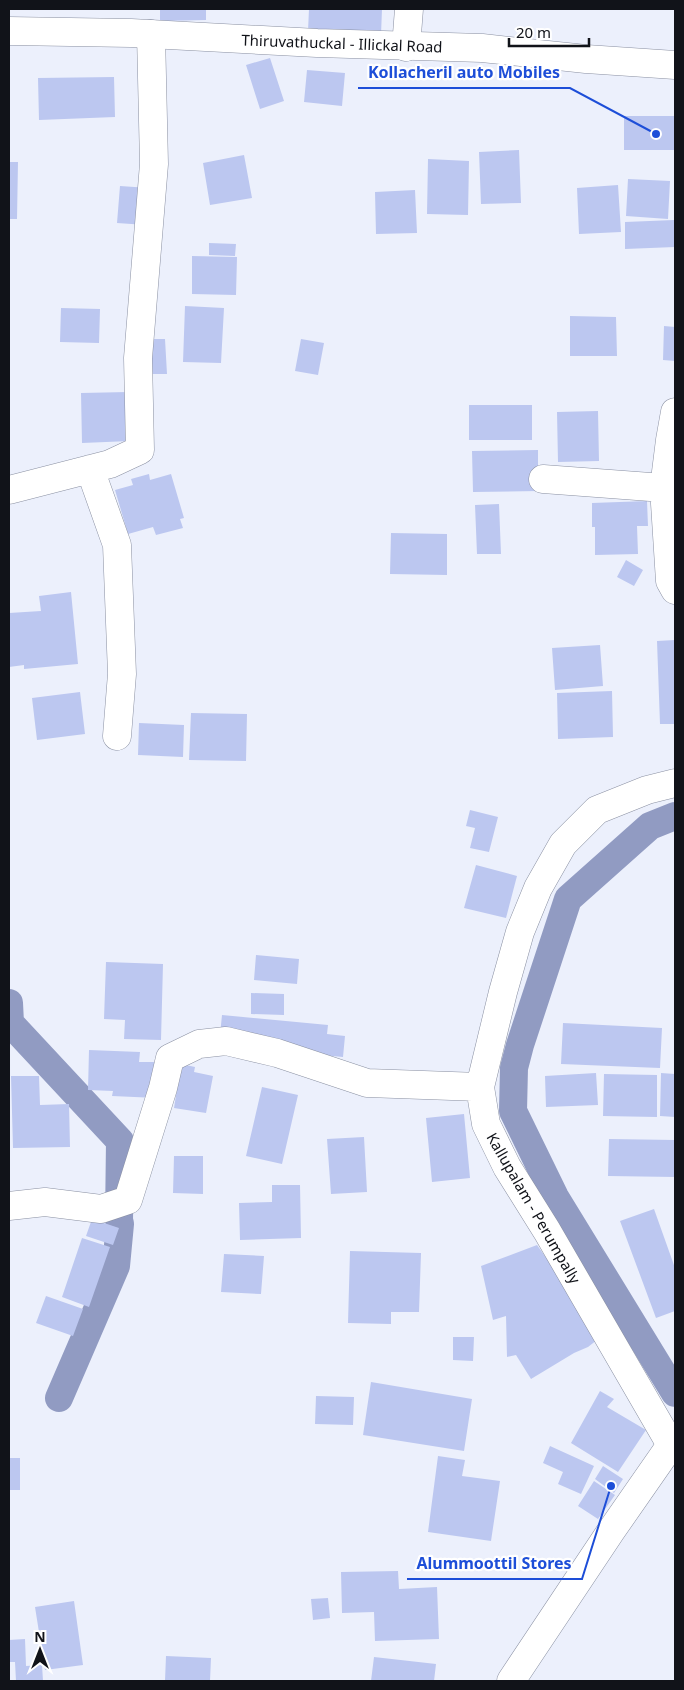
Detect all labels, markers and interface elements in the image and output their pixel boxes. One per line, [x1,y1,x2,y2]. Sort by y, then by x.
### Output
scale bar [509,15,589,47]
text: 20 m [516,22,551,42]
street label: Thiruvathuckal - Illickal Road [241,29,443,57]
callout: Kollacheril auto Mobiles [358,57,570,88]
text: Kollacheril auto Mobiles [368,61,560,83]
street label: Kallupalam - Perumpally [482,1129,586,1287]
callout: Alummoottil Stores [407,1548,582,1579]
text: Alummoottil Stores [416,1552,572,1574]
north arrow [15,1625,65,1675]
text: N [34,1627,46,1646]

